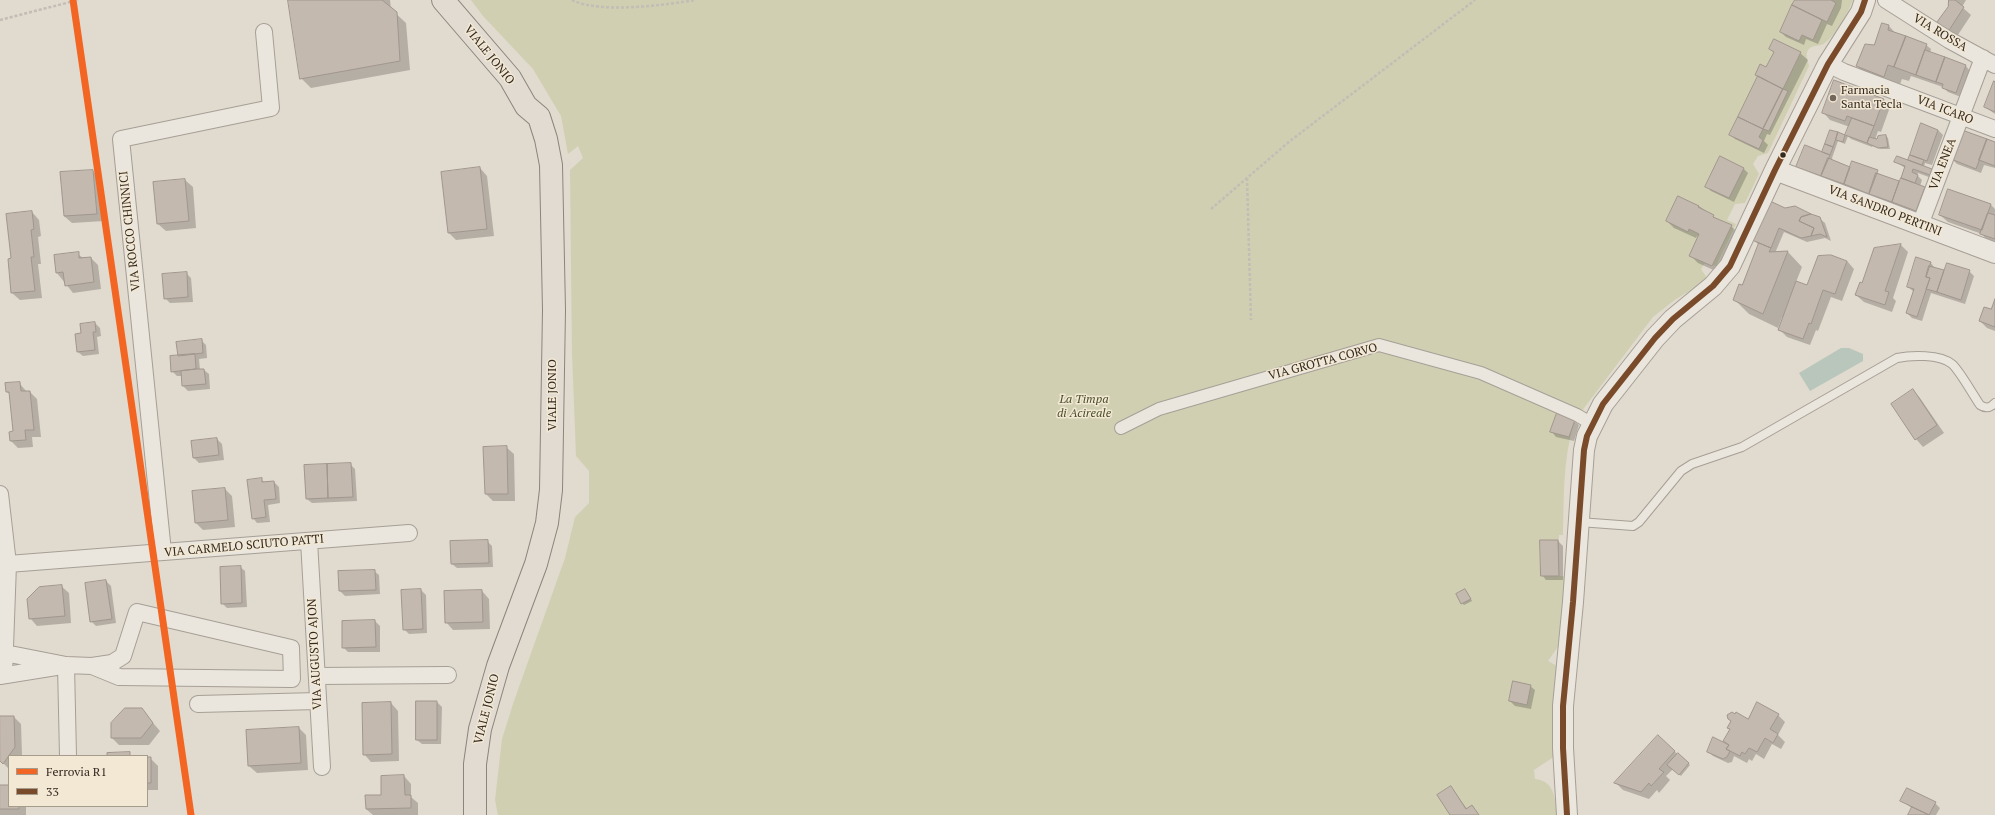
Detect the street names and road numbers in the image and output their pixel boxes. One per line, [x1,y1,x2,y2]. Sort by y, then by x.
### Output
street label: VIA ROSSA [1910,11,1970,55]
street label: VIALE JONIO [461,23,517,87]
street label: VIA ICARO [1915,93,1975,127]
street label: VIA ENEA [1927,136,1959,192]
street label: VIA ROCCO CHINNICI [117,170,143,292]
street label: VIA SANDRO PERTINI [1826,183,1944,239]
street label: VIA GROTTA CORVO [1267,341,1379,383]
street label: VIALE JONIO [546,359,560,431]
street label: VIA CARMELO SCIUTO PATTI [164,532,324,560]
street label: VIA AUGUSTO AJON [305,598,325,710]
street label: VIALE JONIO [471,672,503,746]

